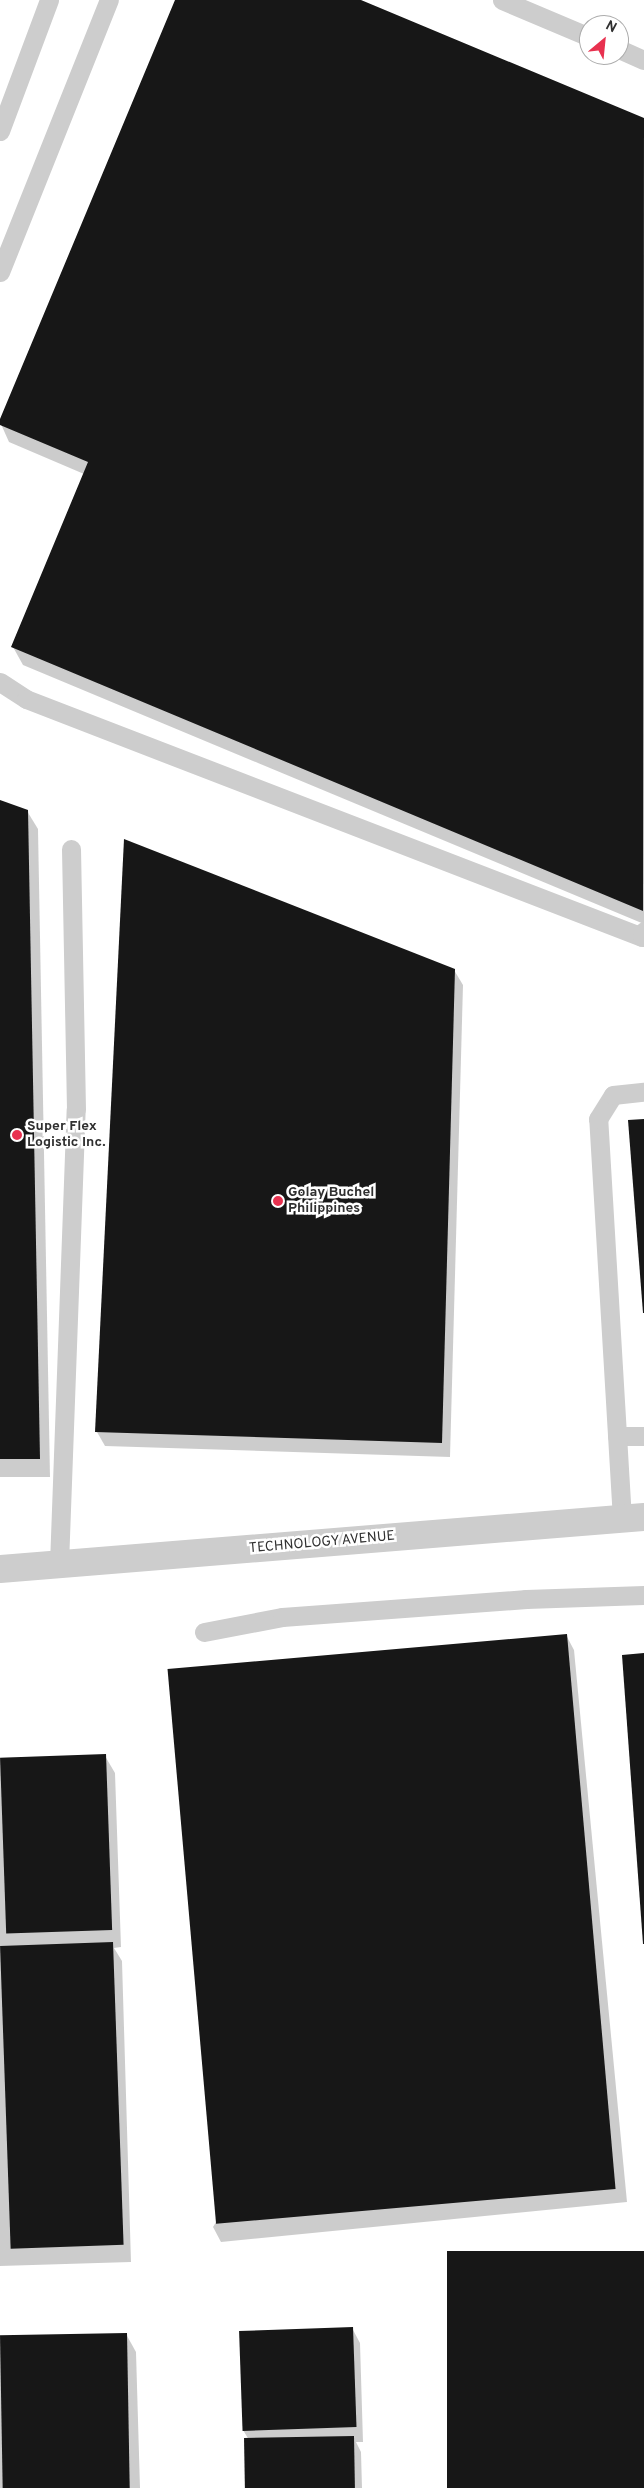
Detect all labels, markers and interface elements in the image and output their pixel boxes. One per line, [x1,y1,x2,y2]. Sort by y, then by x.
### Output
north arrow [579,15,629,65]
text: N [602,17,619,37]
place label: Super Flex Logistic Inc. [27,1119,106,1152]
marker: Super Flex Logistic Inc. [11,1129,23,1141]
place label: Golay Buchel Philippines [288,1185,374,1218]
marker: Golay Buchel Philippines [272,1195,284,1207]
street label: TECHNOLOGY AVENUE [248,1528,396,1558]

